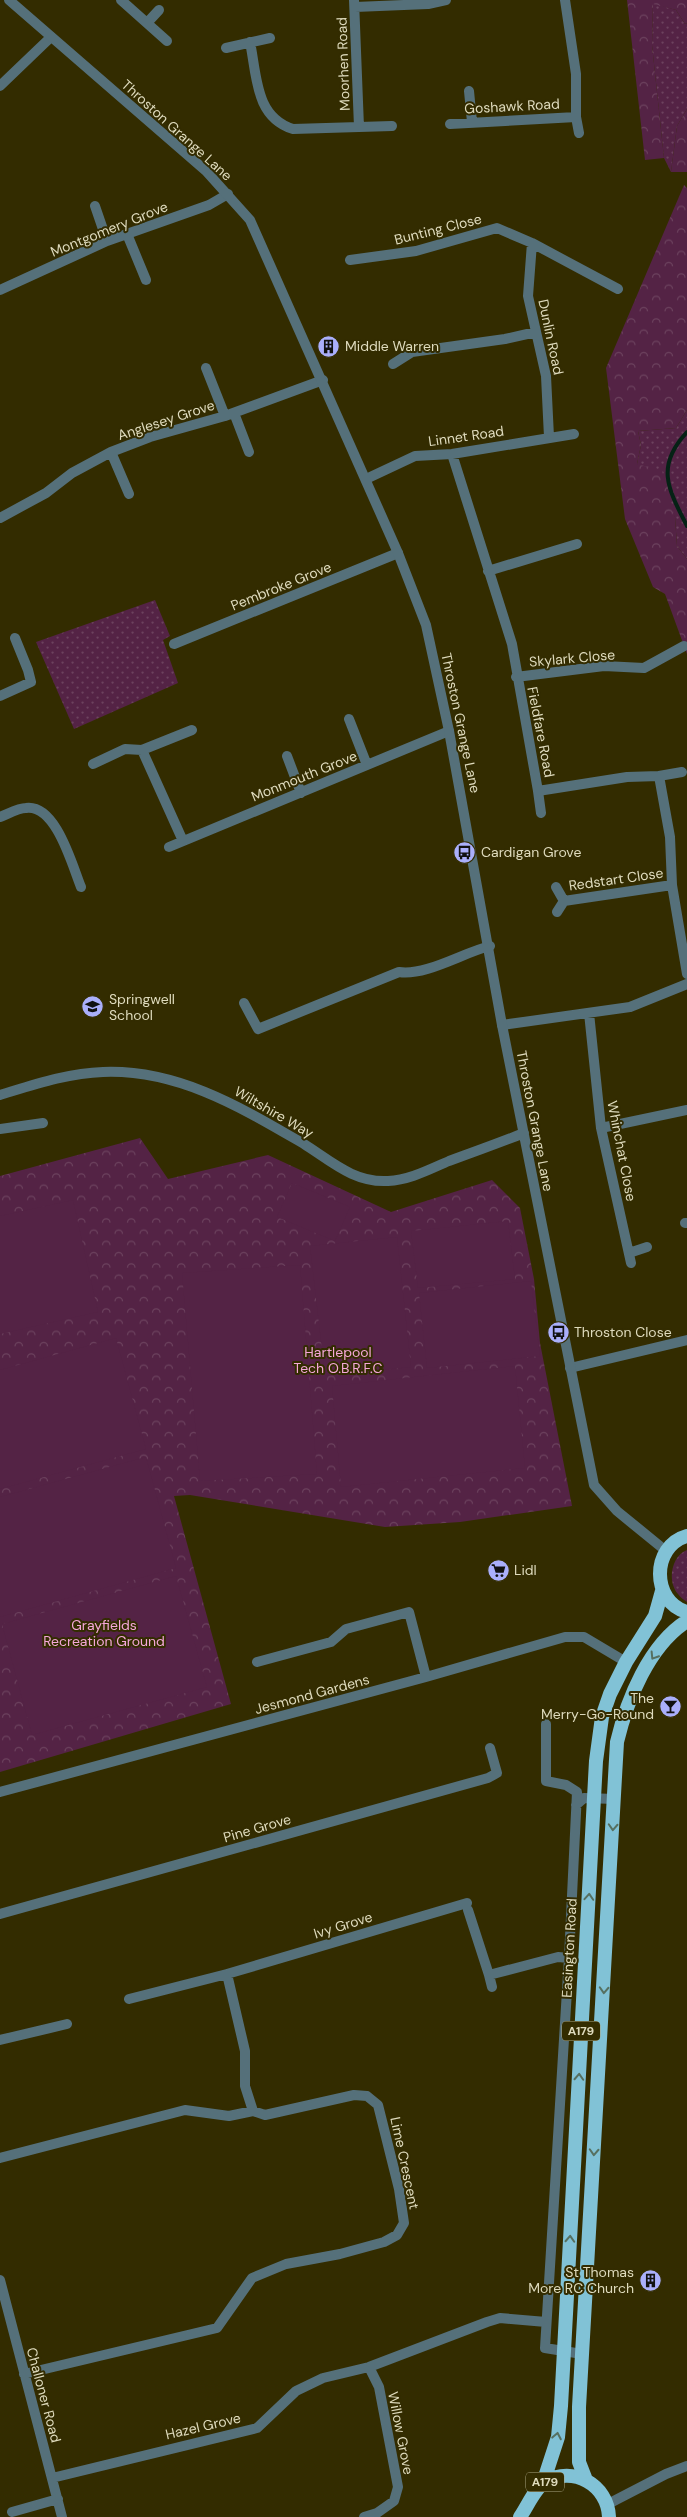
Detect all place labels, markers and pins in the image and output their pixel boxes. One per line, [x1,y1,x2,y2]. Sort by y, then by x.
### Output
building icon: Middle Warren [317,334,341,358]
place label: Middle Warren [345,337,439,355]
bus stop icon: Cardigan Grove [453,840,477,864]
place label: Cardigan Grove [481,843,581,861]
place label: Springwell School [109,990,175,1024]
school or university icon: Springwell School [81,995,105,1019]
bus stop icon: Throston Close [546,1320,570,1344]
place label: Throston Close [574,1323,672,1341]
supermarket icon: Lidl [486,1558,510,1582]
place label: Lidl [514,1561,537,1579]
place label: The Merry-Go-Round [541,1689,654,1723]
bar icon: The Merry-Go-Round [658,1694,682,1718]
place label: St Thomas More RC Church [528,2263,634,2297]
building icon: St Thomas More RC Church [638,2268,662,2292]

